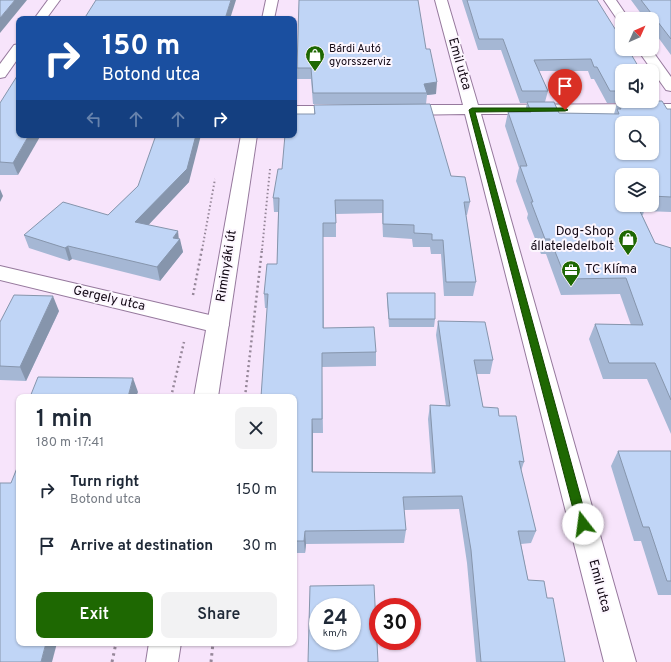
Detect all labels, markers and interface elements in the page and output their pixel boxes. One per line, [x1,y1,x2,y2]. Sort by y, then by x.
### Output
north arrow [615,12,659,56]
map controls [615,12,659,212]
text: 150 m [102,29,180,65]
icon: right [36,32,88,84]
street label: Emil utca [444,36,474,92]
place label: Bárdi Autó gyorsszerviz [329,42,391,69]
shop icon: Bárdi Autó gyorsszerviz [304,44,326,72]
text: Botond utca [102,64,200,87]
button: sound [615,64,659,108]
pin [548,69,582,110]
icon: arrive [554,75,576,97]
icon: left [83,108,105,130]
icon: ahead [125,108,147,130]
icon: ahead [167,108,189,130]
icon: right [209,108,231,130]
button: search [615,116,659,160]
button: layers [615,168,659,212]
place label: Dog-Shop állateledelbolt [531,224,614,255]
shop icon: Dog-Shop állateledelbolt [617,228,639,256]
street label: Riminyáki út [213,229,241,303]
office icon: TC Klíma [560,259,582,287]
place label: TC Klíma [585,262,637,278]
street label: Gergely utca [71,283,147,315]
text: 1 min [36,405,93,435]
button: close [235,407,277,449]
text: 180 m · 17:41 [36,435,104,451]
text: Turn right [70,473,139,492]
icon: right [36,479,58,501]
text: 150 m [236,481,277,500]
text: Botond utca [70,492,141,508]
position arrow [562,503,604,545]
icon: arrive [36,535,58,557]
text: Arrive at destination [70,537,213,556]
text: 30 m [242,537,277,556]
street label: Emil utca [584,558,614,614]
button: Exit [36,592,153,638]
button: Share [161,592,277,638]
speed limit sign: 30 [369,598,421,650]
text: 24 [322,606,348,632]
text: km/h [323,627,347,640]

